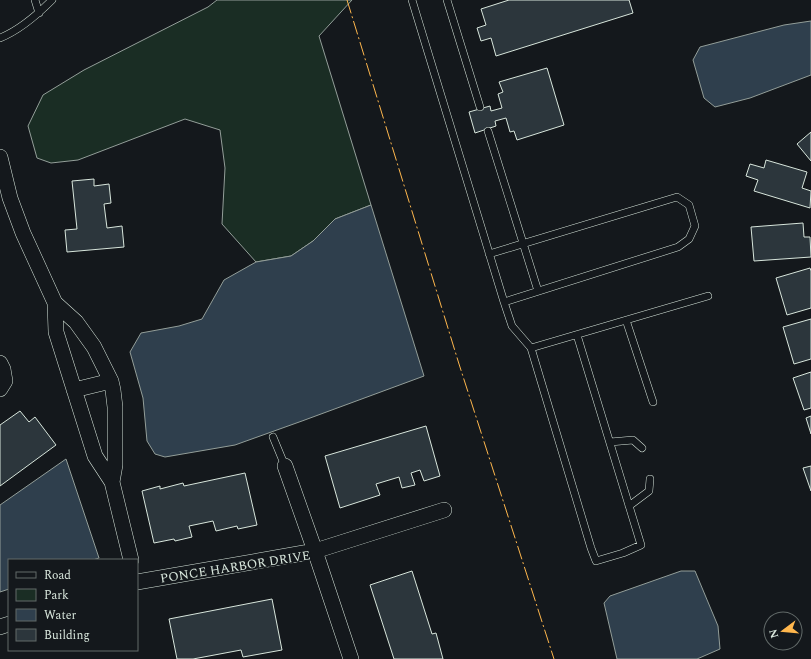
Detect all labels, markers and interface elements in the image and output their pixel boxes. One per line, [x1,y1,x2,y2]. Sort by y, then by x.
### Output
street label: PONCE HARBOR DRIVE [159,545,312,589]
legend [8,559,138,651]
text: Road [44,566,71,585]
text: Park [44,586,69,605]
text: Water [44,606,76,625]
north arrow [763,611,803,651]
text: Building [44,626,90,645]
text: N [764,627,783,640]

